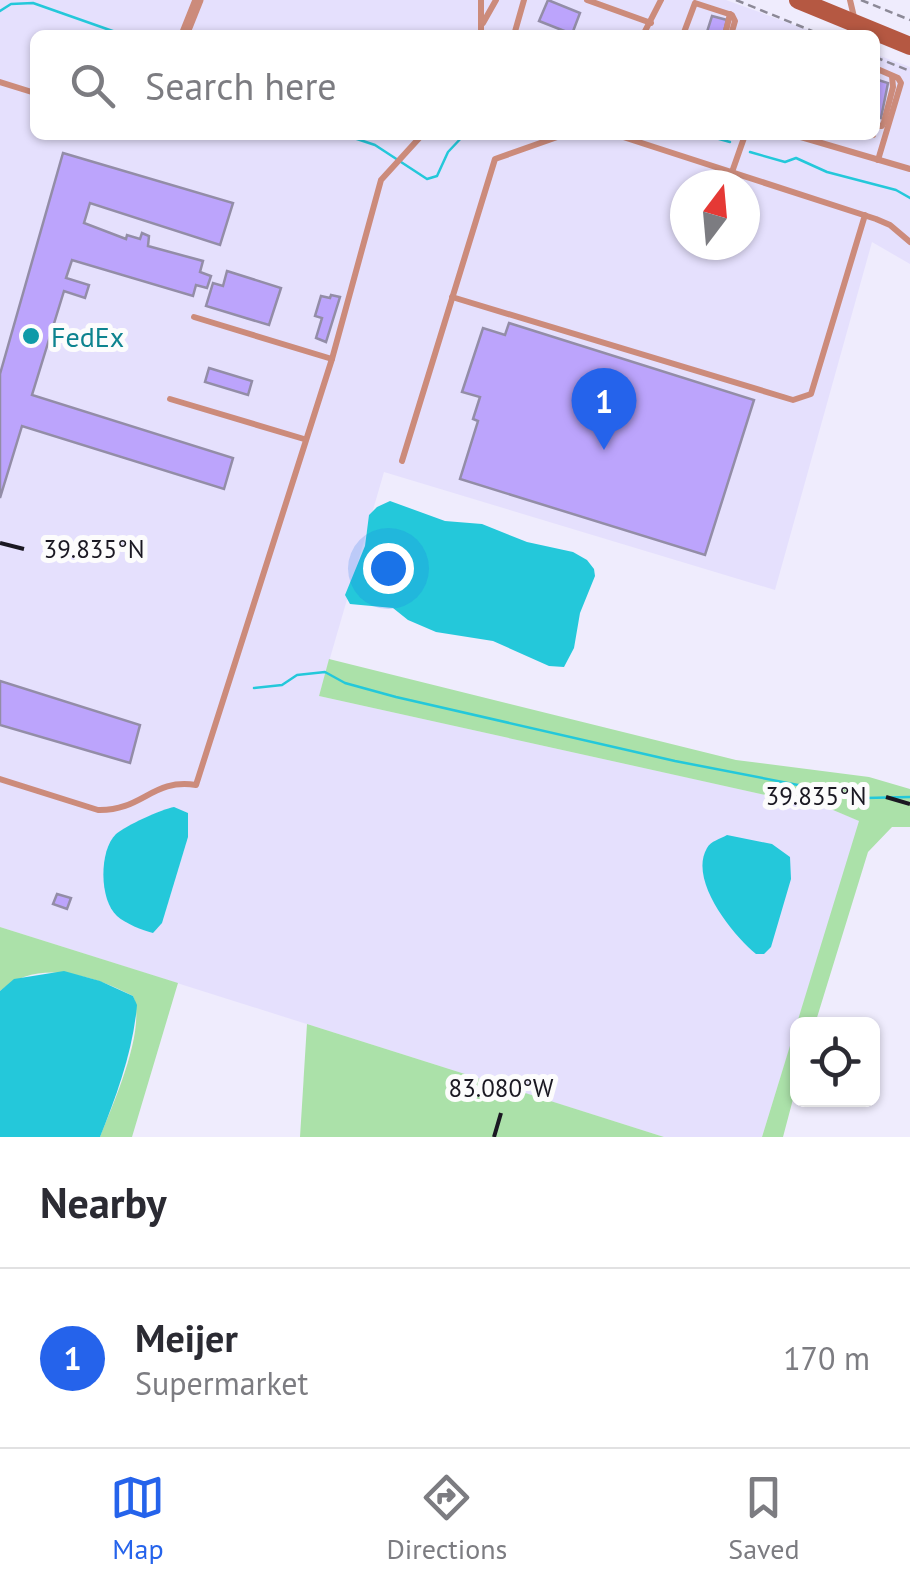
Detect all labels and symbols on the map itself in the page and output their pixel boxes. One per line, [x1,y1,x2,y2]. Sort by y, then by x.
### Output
north arrow [670,170,760,260]
place label: FedEx [51,318,124,355]
marker: FedEx [20,325,42,347]
pin: 1 [572,368,636,450]
text: 39.835°N [44,533,144,565]
your location [363,543,414,594]
text: 39.835°N [766,780,866,812]
text: 83.080°W [449,1072,554,1104]

